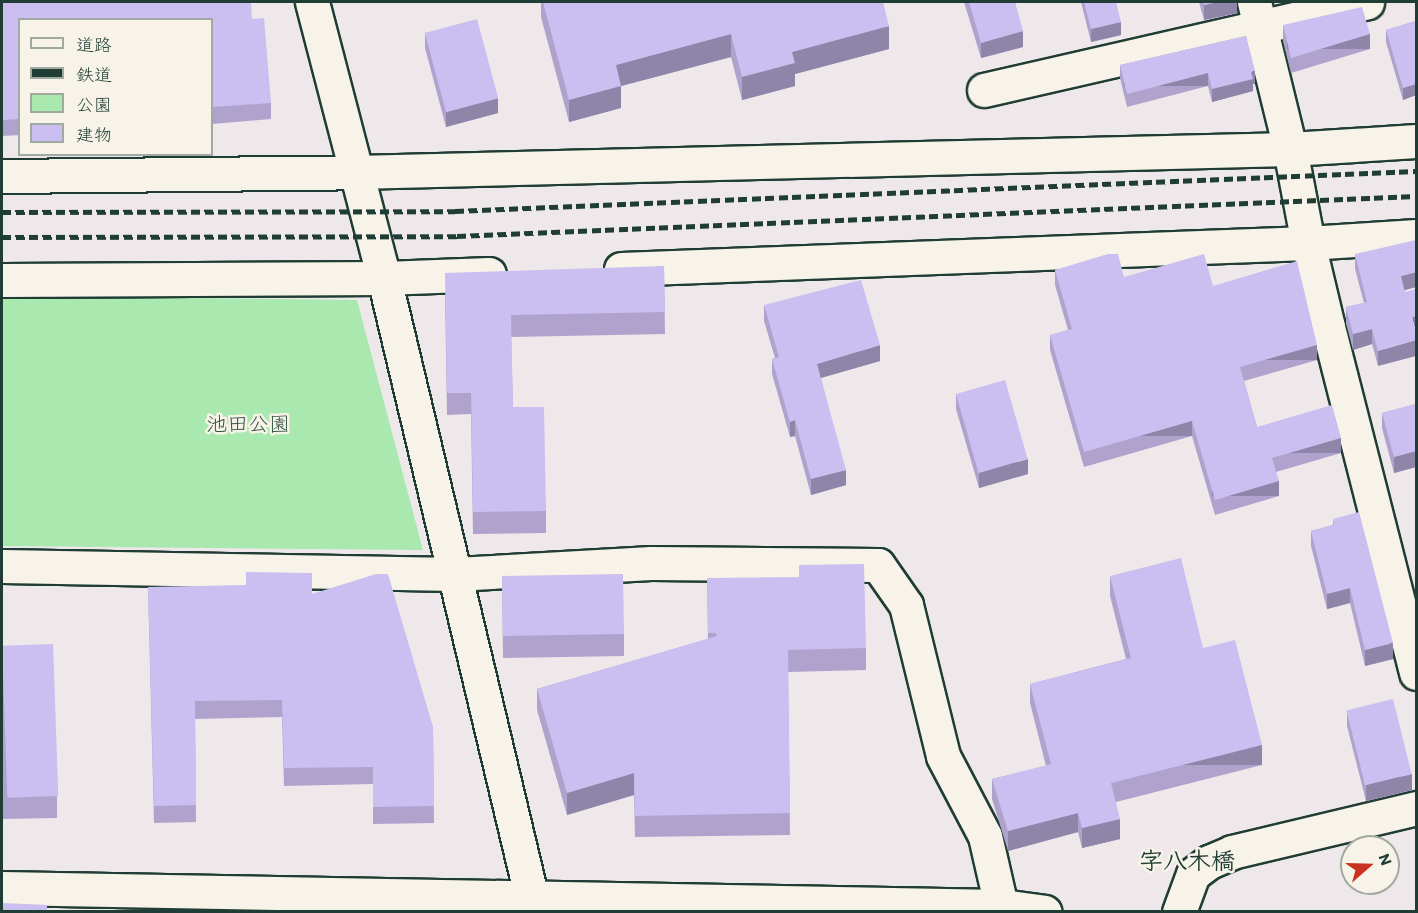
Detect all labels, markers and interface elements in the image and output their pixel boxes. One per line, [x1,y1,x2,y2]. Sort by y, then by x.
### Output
legend [18,18,213,156]
text: 道路 [76,34,112,56]
text: 鉄道 [76,64,112,86]
text: 公園 [76,94,112,116]
text: 建物 [76,124,112,146]
park label: 池田公園 [206,411,290,437]
north arrow [1340,835,1400,895]
district label: 字八木橋 [1139,847,1235,875]
text: N [1375,851,1396,868]

